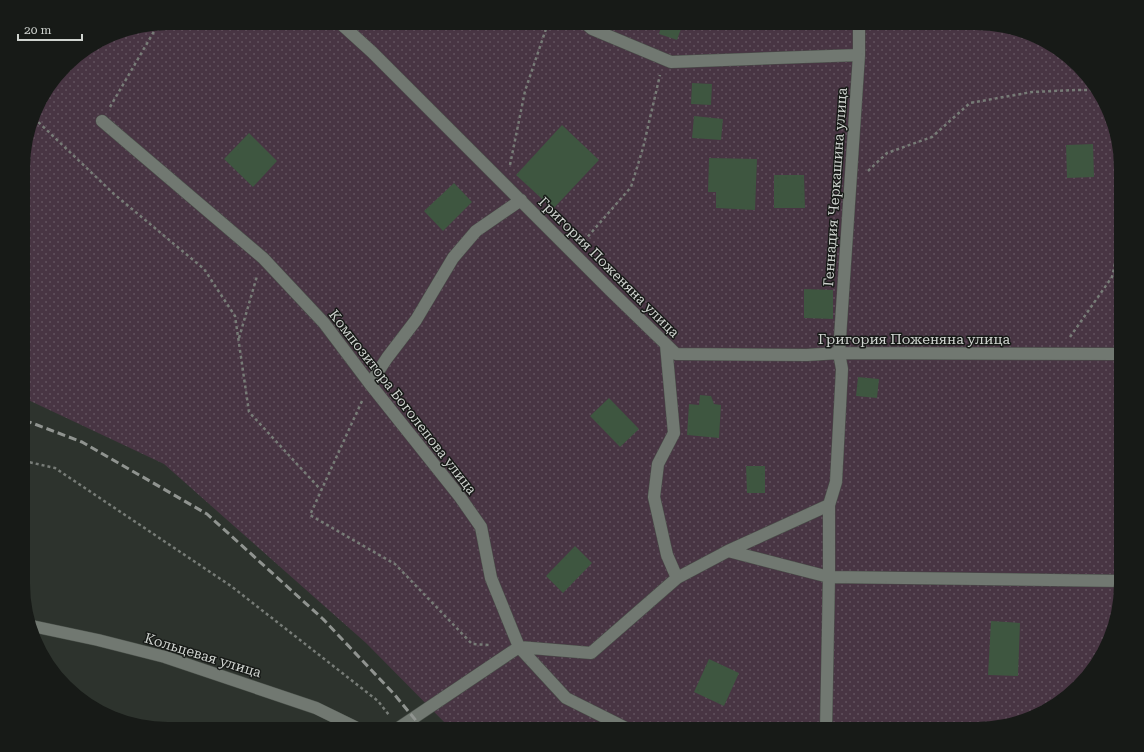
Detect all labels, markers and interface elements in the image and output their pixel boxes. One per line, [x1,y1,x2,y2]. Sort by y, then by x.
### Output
scale bar [18,16,82,42]
text: 20 m [24,23,51,37]
street label: Геннадия Черкашина улица [820,87,850,287]
street label: Григория Поженяна улица [535,193,683,341]
street label: Композитора Боголепова улица [326,307,480,498]
street label: Григория Поженяна улица [818,331,1010,347]
street label: Кольцевая улица [143,630,264,680]

